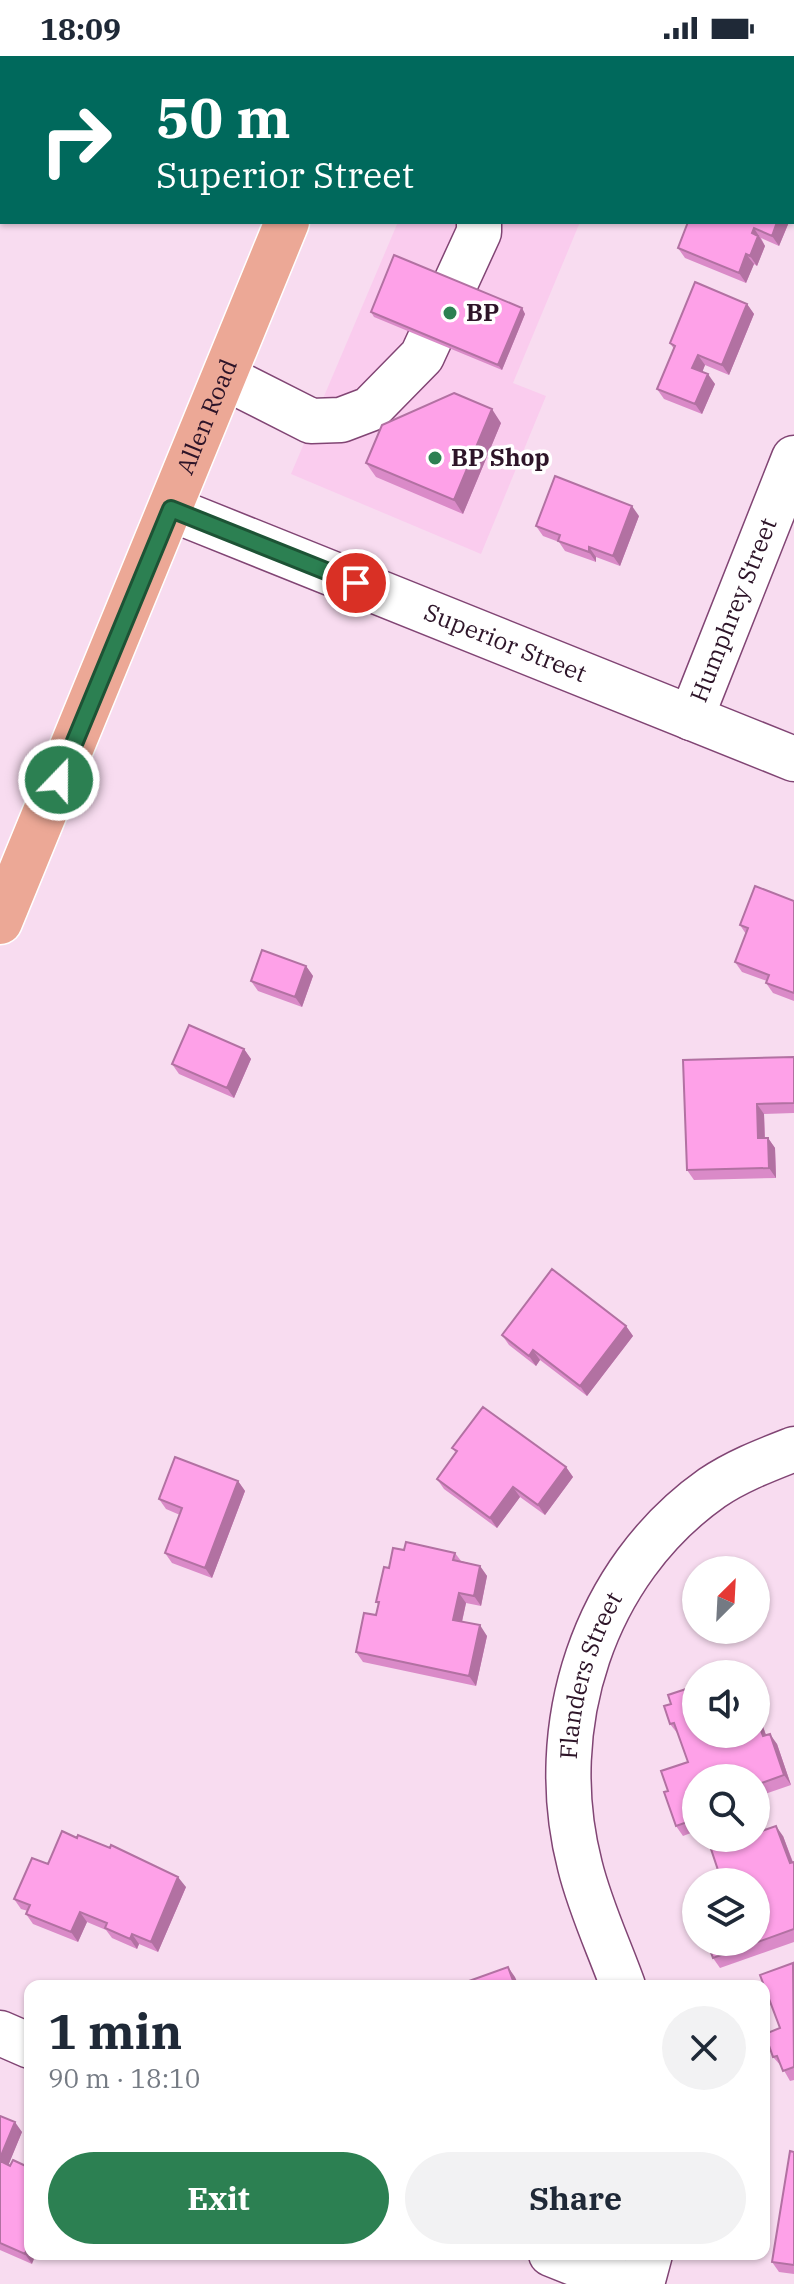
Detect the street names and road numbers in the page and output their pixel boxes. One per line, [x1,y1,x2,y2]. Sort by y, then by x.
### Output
street label: Allen Road [168,354,244,479]
street label: Humphrey Street [682,513,784,707]
street label: Superior Street [420,595,591,689]
street label: Flanders Street [552,1586,629,1760]

